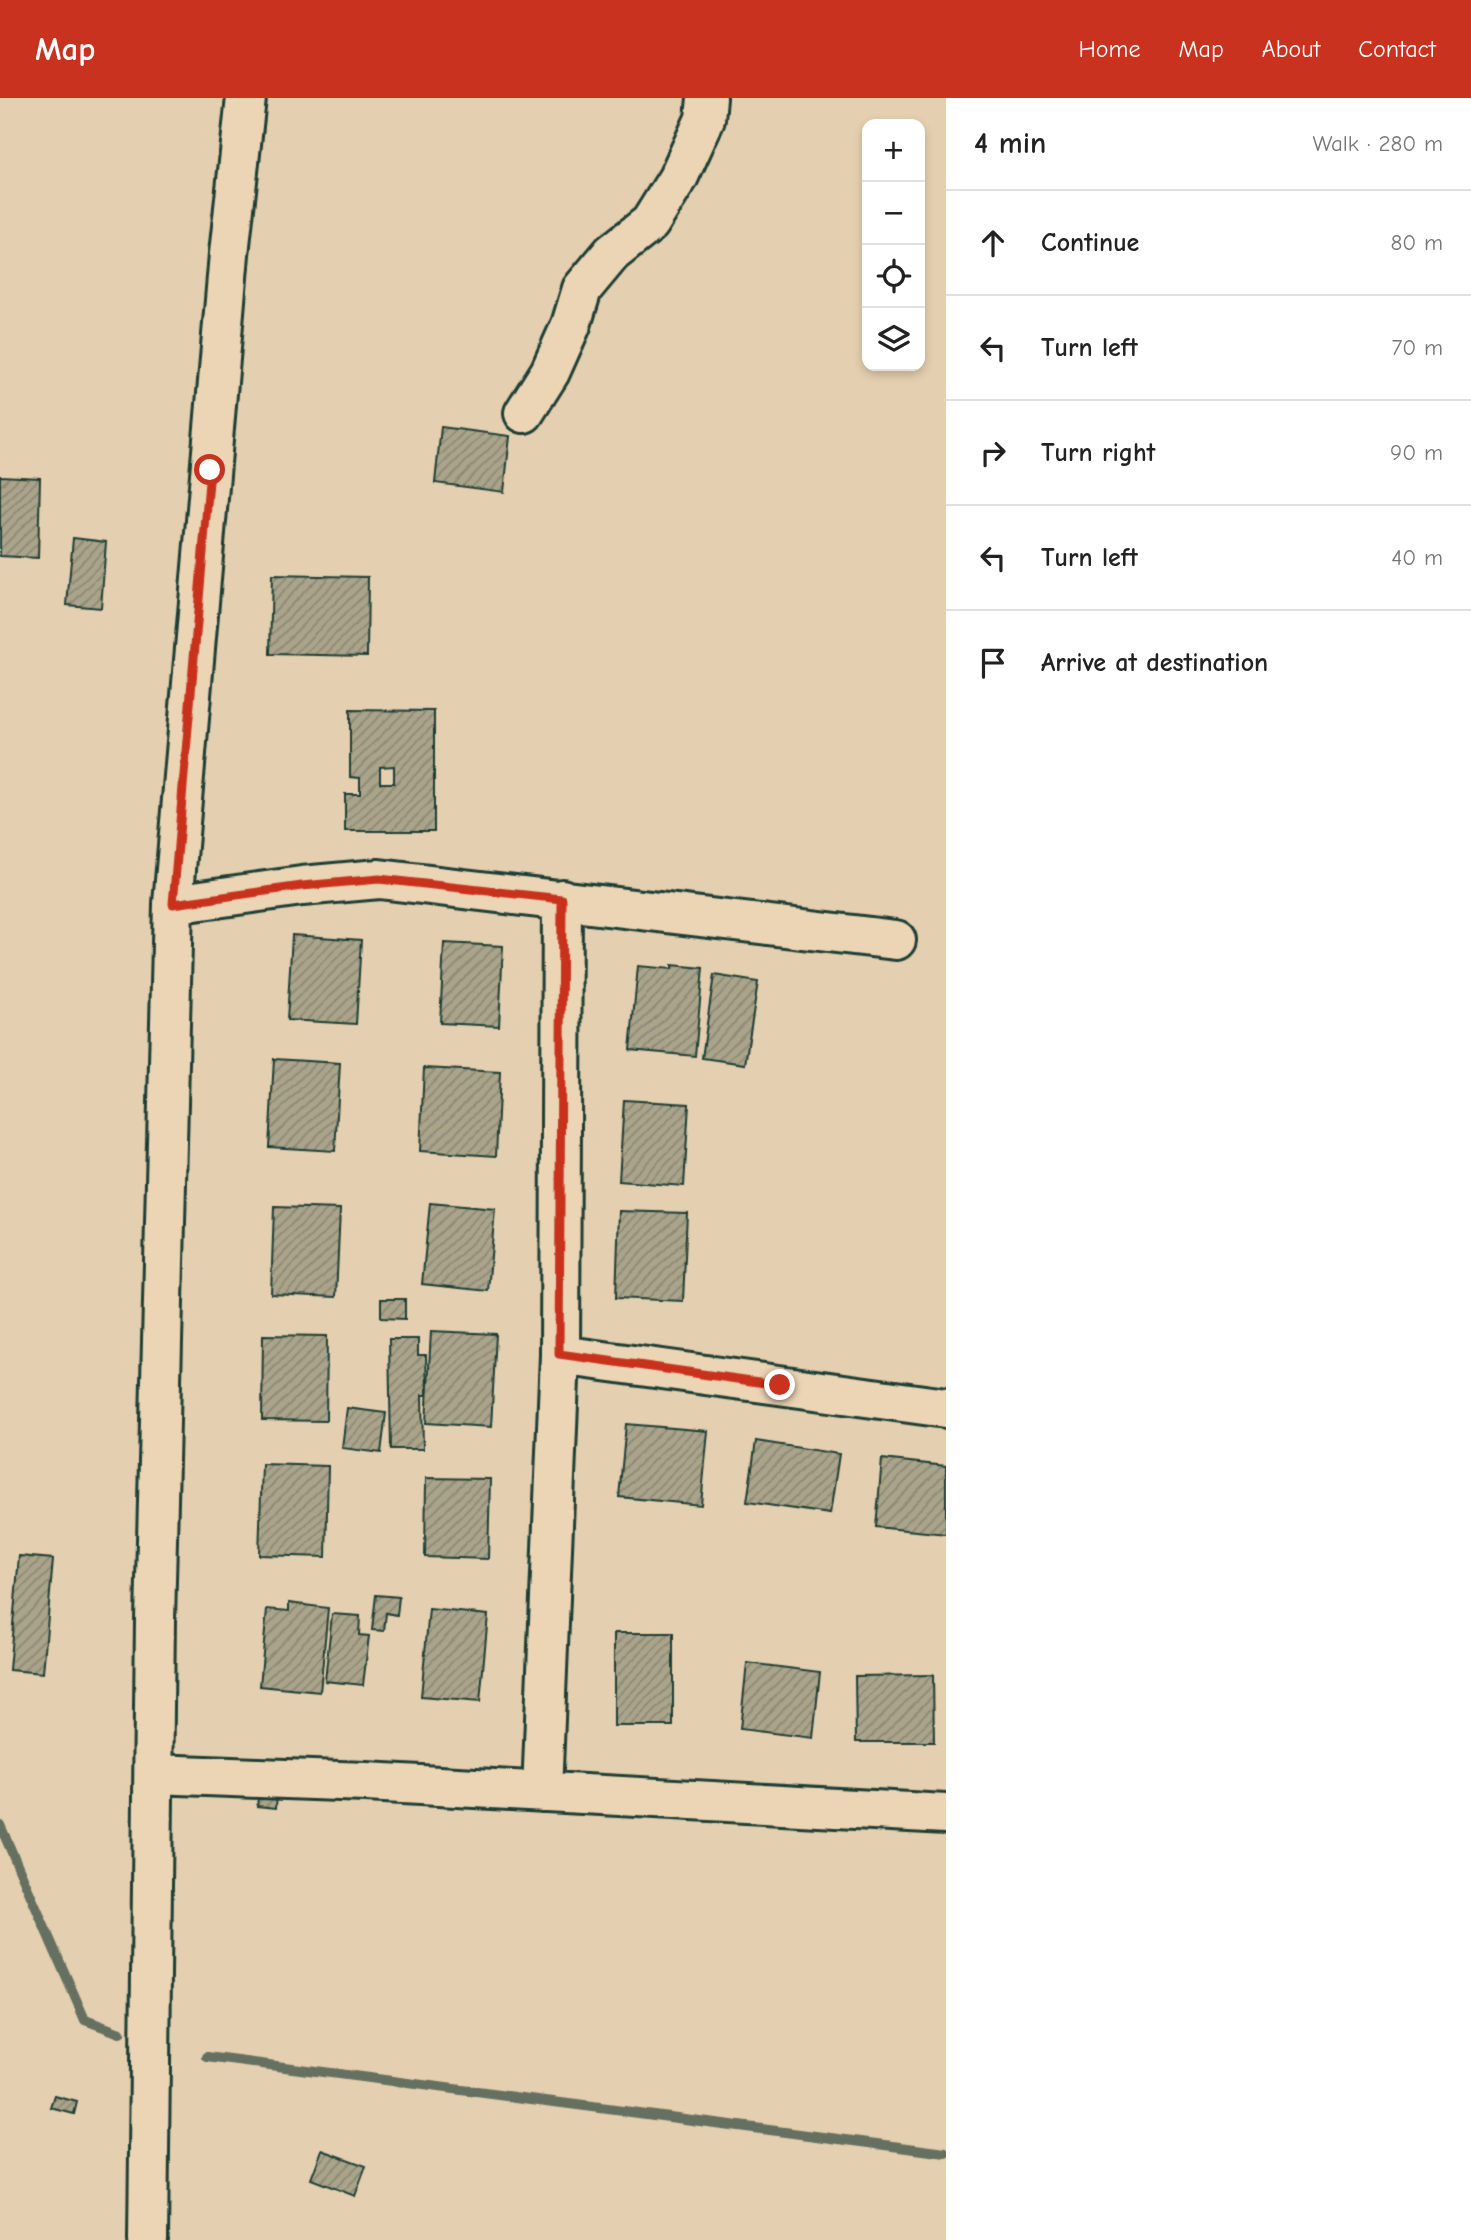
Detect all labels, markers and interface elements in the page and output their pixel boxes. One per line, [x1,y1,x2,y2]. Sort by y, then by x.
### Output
text: Map [35,30,96,68]
text: Home [1079,35,1140,63]
text: Map [1178,35,1224,63]
text: About [1262,35,1320,63]
text: Contact [1358,35,1436,63]
map controls [862,119,925,371]
button: + [862,119,925,182]
text: 4 min [974,126,1046,161]
text: Walk · 280 m [1313,130,1443,157]
button: − [862,182,925,245]
icon: ahead [974,224,1012,262]
text: Continue [1041,228,1139,258]
text: 80 m [1390,229,1443,256]
button: locate [862,245,925,308]
button: layers [862,308,925,371]
icon: left [974,329,1012,367]
text: Turn left [1041,333,1138,363]
text: 70 m [1391,334,1443,361]
icon: right [974,434,1012,472]
text: Turn right [1041,438,1155,468]
text: 90 m [1390,439,1443,466]
route start [194,454,225,485]
icon: left [974,539,1012,577]
text: Turn left [1041,543,1138,573]
text: 40 m [1391,544,1443,571]
icon: arrive [974,644,1012,682]
text: Arrive at destination [1041,648,1268,678]
route end [764,1369,795,1400]

